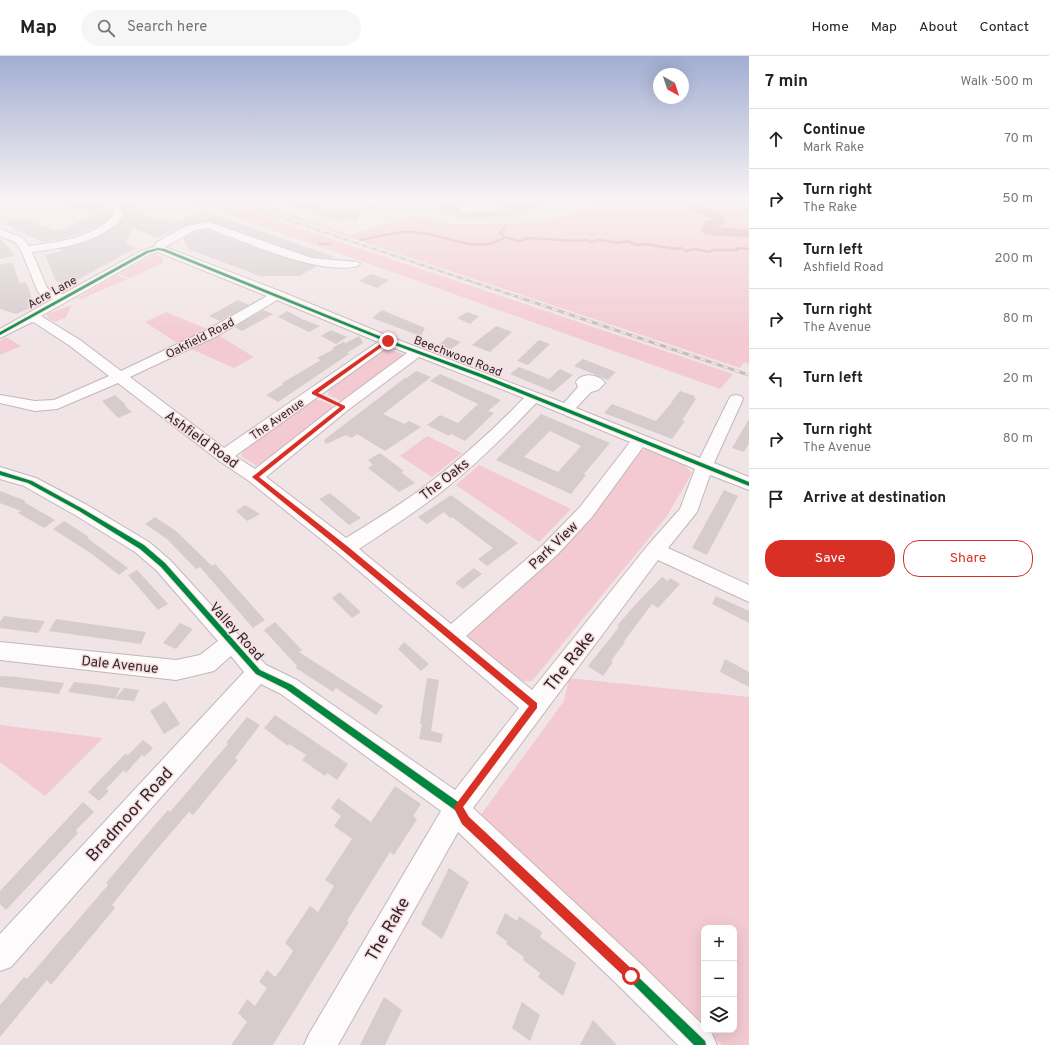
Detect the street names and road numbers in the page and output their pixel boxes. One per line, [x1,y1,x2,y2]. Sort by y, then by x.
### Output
street label: Acre Lane [25,273,80,313]
street label: Oakfield Road [163,315,238,363]
street label: Beechwood Road [411,333,504,381]
street label: The Avenue [247,395,308,444]
street label: Ashfield Road [161,408,241,473]
street label: The Oaks [417,456,473,505]
street label: Park View [526,519,582,574]
street label: Valley Road [205,599,267,665]
street label: The Rake [540,628,601,697]
street label: Dale Avenue [80,653,159,678]
street label: Bradmoor Road [82,763,179,867]
street label: The Rake [362,894,416,966]

